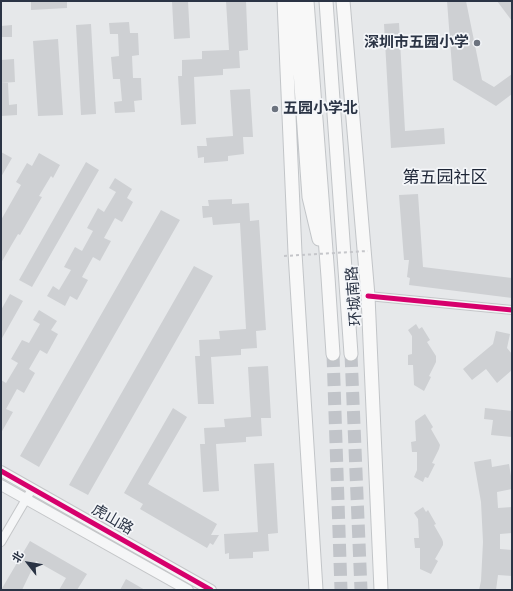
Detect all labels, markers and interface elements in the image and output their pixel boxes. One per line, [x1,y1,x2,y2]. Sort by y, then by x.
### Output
place label: 深圳市五园小学 [364,34,469,52]
marker: 深圳市五园小学 [472,38,482,48]
place label: 五园小学北 [283,100,358,118]
marker: 五园小学北 [270,104,280,114]
district label: 第五园社区 [403,169,487,189]
street label: 环城南路 [344,265,366,327]
street label: 虎山路 [88,501,136,539]
north arrow [8,543,48,583]
text: 北 [8,548,27,566]

